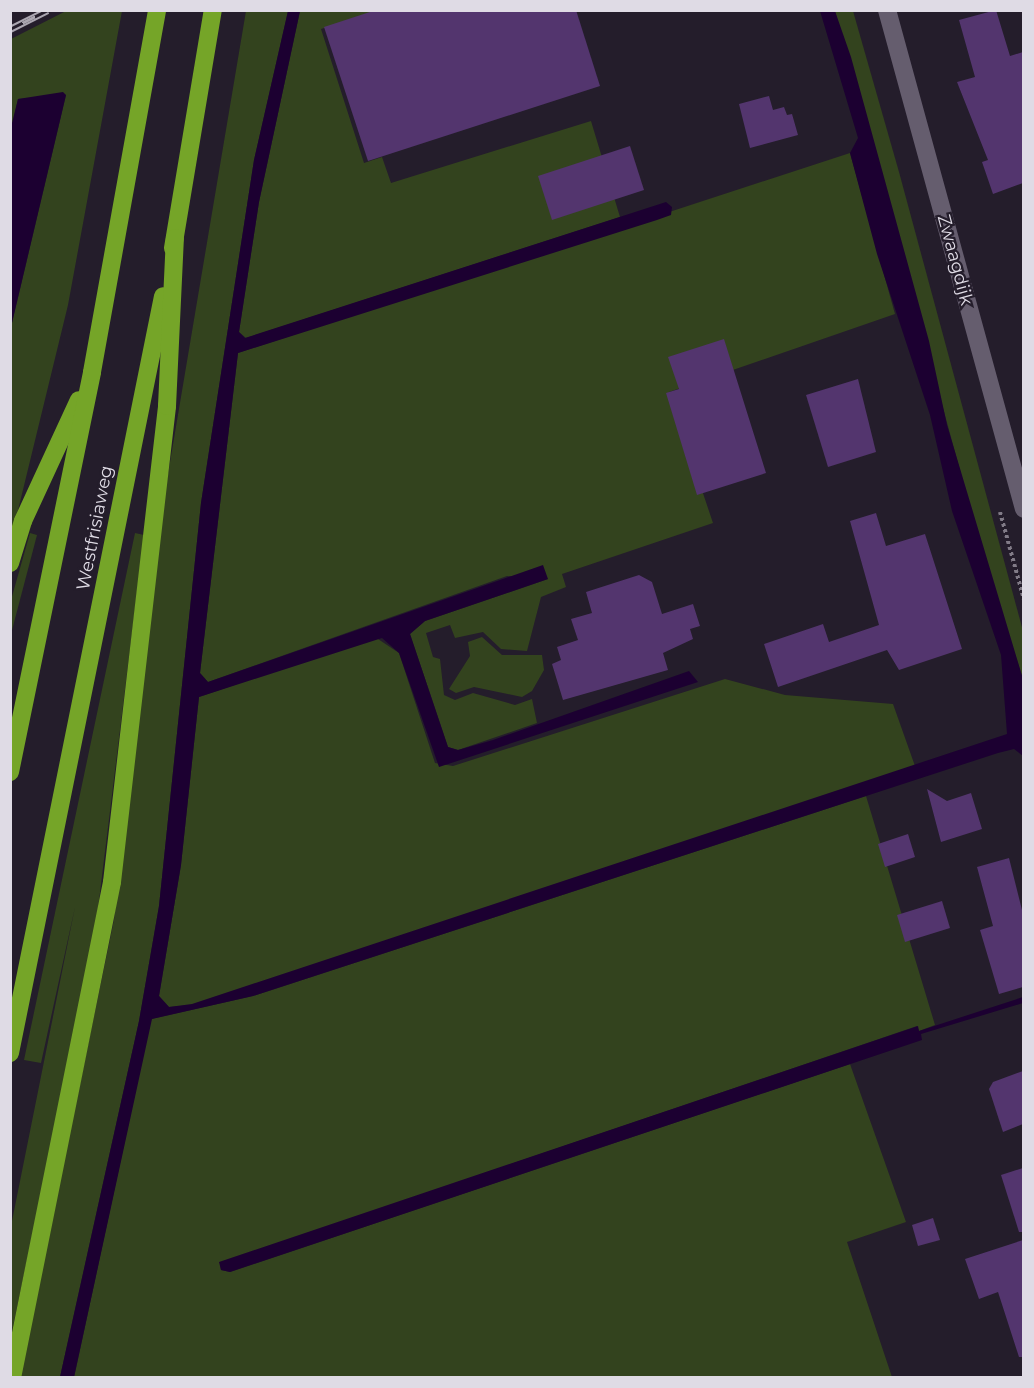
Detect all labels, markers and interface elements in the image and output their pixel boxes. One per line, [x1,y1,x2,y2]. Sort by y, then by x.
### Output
street label: Zwaagdijk [933,212,977,308]
street label: Westfrisiaweg [72,464,118,592]

